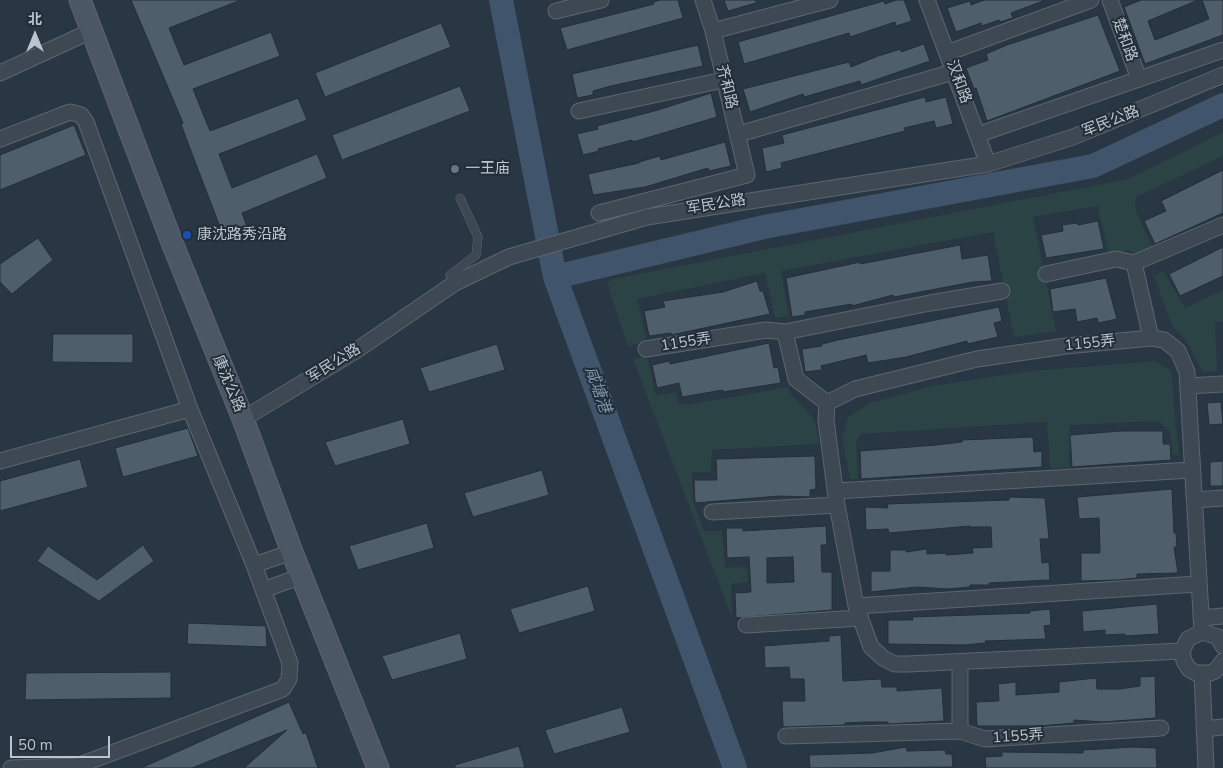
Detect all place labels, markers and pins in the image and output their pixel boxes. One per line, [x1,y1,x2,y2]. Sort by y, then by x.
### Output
place label: 一王庙 [465,160,510,178]
marker: 一王庙 [449,163,461,175]
place label: 康沈路秀沿路 [197,226,287,244]
marker: 康沈路秀沿路 [181,229,193,241]

